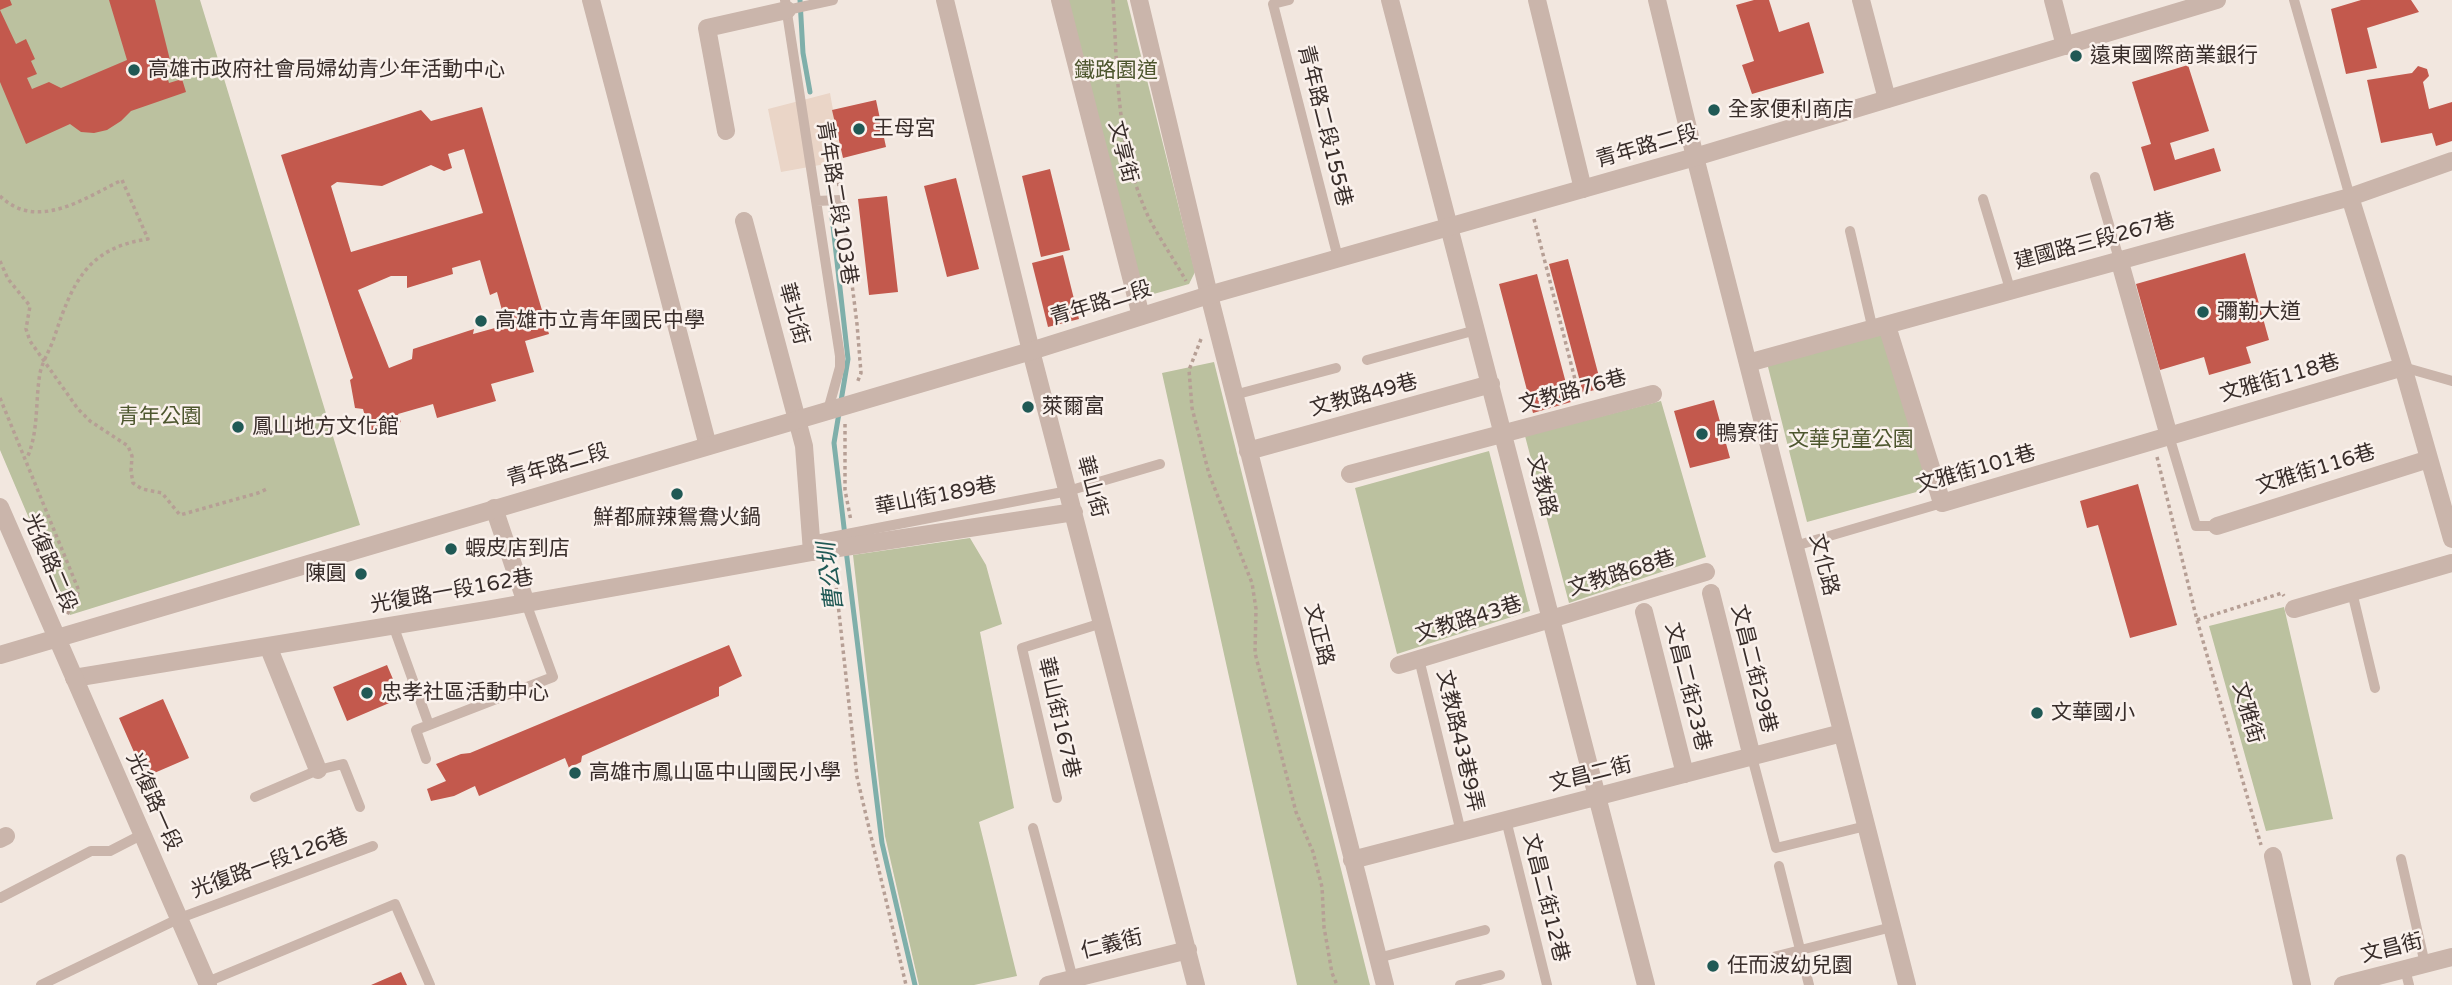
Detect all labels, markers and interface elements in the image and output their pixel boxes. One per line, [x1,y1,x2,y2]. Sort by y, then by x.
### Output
street label: 青年路二段155巷 [1292,43,1356,209]
place label: 遠東國際商業銀行 [2090,43,2258,69]
marker: 遠東國際商業銀行 [2068,48,2084,64]
place label: 高雄市政府社會局婦幼青少年活動中心 [148,57,505,83]
park label: 鐵路園道 [1074,58,1158,84]
marker: 高雄市政府社會局婦幼青少年活動中心 [126,62,142,78]
place label: 全家便利商店 [1728,97,1854,123]
marker: 全家便利商店 [1706,102,1722,118]
place label: 王母宮 [873,116,936,142]
street label: 文享街 [1102,118,1142,186]
street label: 青年路二段103巷 [811,119,861,287]
street label: 青年路二段 [1593,120,1701,174]
marker: 王母宮 [851,121,867,137]
street label: 建國路三段267巷 [2012,208,2178,276]
street label: 青年路二段 [1047,277,1155,331]
street label: 華北街 [773,280,813,348]
place label: 彌勒大道 [2217,299,2301,325]
marker: 彌勒大道 [2195,304,2211,320]
place label: 高雄市立青年國民中學 [495,308,705,334]
marker: 高雄市立青年國民中學 [473,313,489,329]
street label: 文雅街118巷 [2217,350,2343,408]
street label: 文教路76巷 [1516,366,1630,418]
street label: 文教路49巷 [1307,370,1421,422]
place label: 萊爾富 [1042,394,1105,420]
marker: 萊爾富 [1020,399,1036,415]
park label: 青年公園 [118,404,202,430]
place label: 鳳山地方文化館 [252,414,399,440]
marker: 鳳山地方文化館 [230,419,246,435]
place label: 鴨寮街 [1716,421,1779,447]
marker: 鴨寮街 [1694,426,1710,442]
park label: 文華兒童公園 [1788,427,1914,453]
street label: 青年路二段 [504,439,612,493]
street label: 文雅街116巷 [2253,440,2379,500]
street label: 文雅街101巷 [1913,441,2039,499]
street label: 文教路 [1521,452,1561,520]
street label: 華山街 [1071,453,1111,521]
street label: 華山街189巷 [873,473,999,521]
marker: 鮮都麻辣鴛鴦火鍋 [669,486,685,502]
place label: 鮮都麻辣鴛鴦火鍋 [593,505,761,531]
street label: 光復路二段 [17,510,81,616]
street label: 文化路 [1803,531,1843,599]
place label: 蝦皮店到店 [465,536,570,562]
marker: 蝦皮店到店 [443,541,459,557]
water label: 曹公圳 [814,541,850,613]
street label: 文教路68巷 [1566,546,1678,602]
place label: 陳圓 [305,561,347,587]
street label: 光復路一段162巷 [368,565,536,619]
marker: 陳圓 [353,566,369,582]
street label: 文教路43巷 [1413,592,1525,648]
street label: 文正路 [1298,601,1338,669]
street label: 文昌二街29巷 [1725,602,1781,736]
street label: 文昌二街23巷 [1659,620,1715,754]
street label: 華山街167巷 [1032,655,1084,781]
street label: 文教路43巷9弄 [1430,668,1488,814]
street label: 文雅街 [2226,679,2268,747]
place label: 忠孝社區活動中心 [381,680,549,706]
marker: 忠孝社區活動中心 [359,685,375,701]
place label: 文華國小 [2051,700,2135,726]
marker: 文華國小 [2029,705,2045,721]
street label: 光復路一段 [120,749,186,855]
street label: 文昌二街 [1547,753,1635,797]
place label: 高雄市鳳山區中山國民小學 [589,760,841,786]
marker: 高雄市鳳山區中山國民小學 [567,765,583,781]
street label: 光復路一段126巷 [188,824,352,904]
street label: 文昌二街12巷 [1517,831,1573,965]
street label: 仁義街 [1078,925,1146,965]
street label: 文昌街 [2358,929,2426,969]
place label: 任而波幼兒園 [1727,953,1853,979]
marker: 任而波幼兒園 [1705,958,1721,974]

